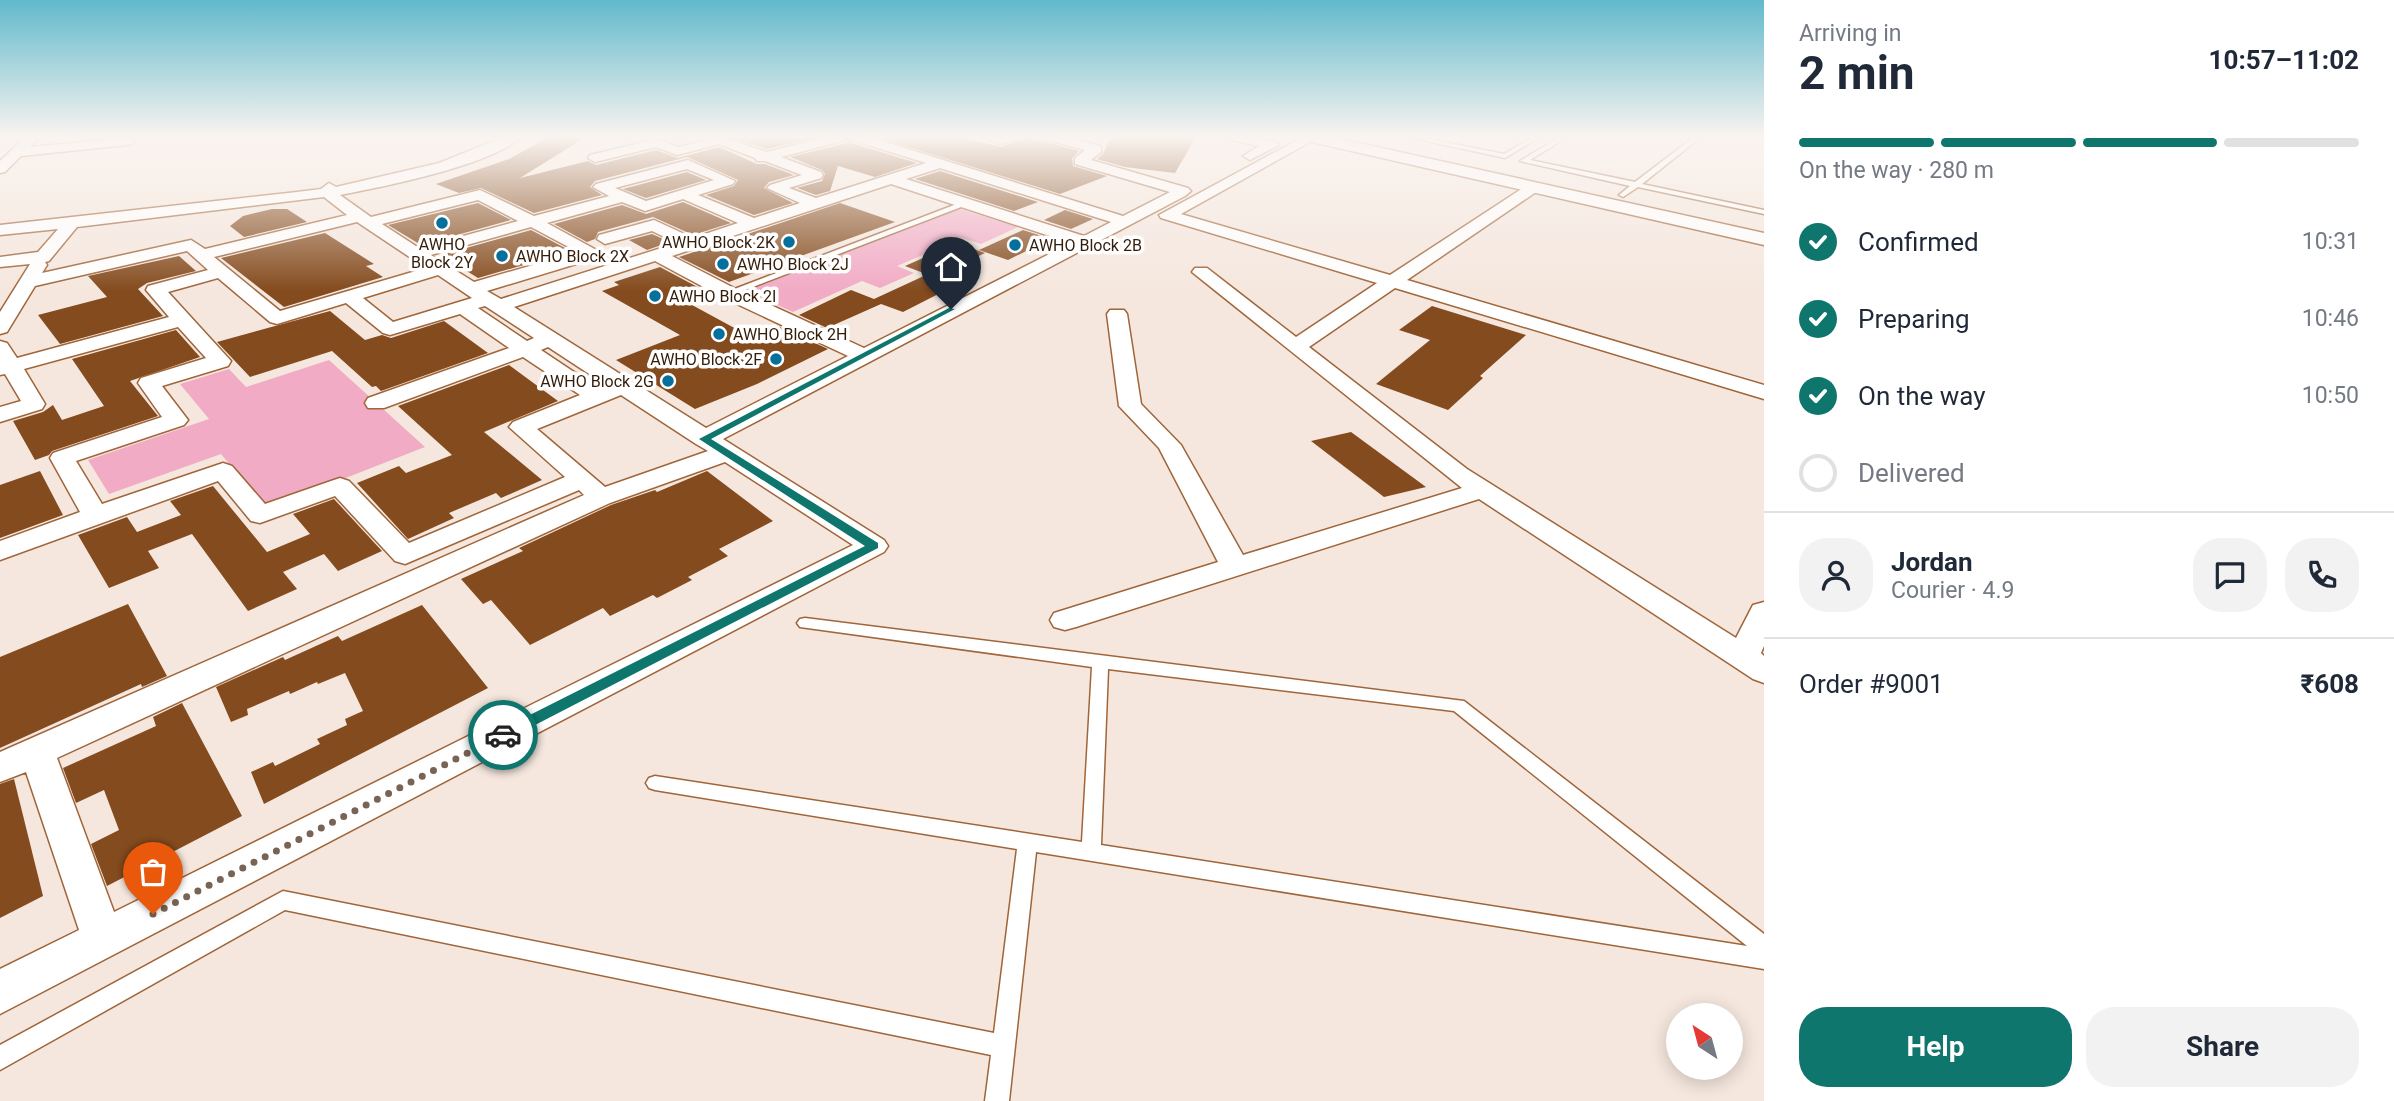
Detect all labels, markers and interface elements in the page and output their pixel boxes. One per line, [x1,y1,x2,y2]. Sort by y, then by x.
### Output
text: Arriving in [1799,20,1902,47]
text: 10:57–11:02 [2209,45,2359,75]
text: 2 min [1799,46,1915,100]
text: On the way · 280 m [1799,157,1994,184]
marker: AWHO Block 2Y [434,215,450,231]
icon: check [1799,223,1837,261]
text: Confirmed [1858,227,1979,257]
text: 10:31 [2302,228,2359,255]
place label: AWHO Block 2K [662,233,776,252]
marker: AWHO Block 2K [781,234,797,250]
place label: AWHO Block 2Y [411,235,473,272]
place label: AWHO Block 2B [1029,236,1142,255]
pin [921,237,981,309]
marker: AWHO Block 2B [1007,237,1023,253]
place label: AWHO Block 2X [516,247,629,266]
marker: AWHO Block 2X [494,248,510,264]
icon: home [932,248,970,286]
place label: AWHO Block 2J [737,255,849,274]
marker: AWHO Block 2J [715,256,731,272]
place label: AWHO Block 2I [669,287,776,306]
marker: AWHO Block 2I [647,288,663,304]
icon: check [1799,300,1837,338]
text: Preparing [1858,304,1970,334]
text: 10:46 [2302,305,2359,332]
place label: AWHO Block 2H [733,325,847,344]
marker: AWHO Block 2H [711,326,727,342]
place label: AWHO Block 2F [650,350,762,369]
marker: AWHO Block 2F [768,351,784,367]
place label: AWHO Block 2G [540,372,654,391]
marker: AWHO Block 2G [660,373,676,389]
icon: check [1799,377,1837,415]
text: On the way [1858,381,1986,411]
text: 10:50 [2302,382,2359,409]
text: Delivered [1858,458,1965,488]
button: person [1799,538,1873,612]
button: chat [2193,538,2267,612]
button: phone [2285,538,2359,612]
text: Jordan [1891,547,1973,577]
text: Courier · 4.9 [1891,577,2014,604]
text: Order #9001 [1799,669,1944,699]
text: ₹608 [2301,669,2359,699]
courier [468,700,538,770]
icon: car [484,716,522,754]
pin [123,842,183,914]
icon: bag [134,853,172,891]
north arrow [1666,1003,1743,1080]
map controls [1666,1003,1743,1080]
button: Help [1799,1007,2072,1087]
button: Share [2086,1007,2359,1087]

